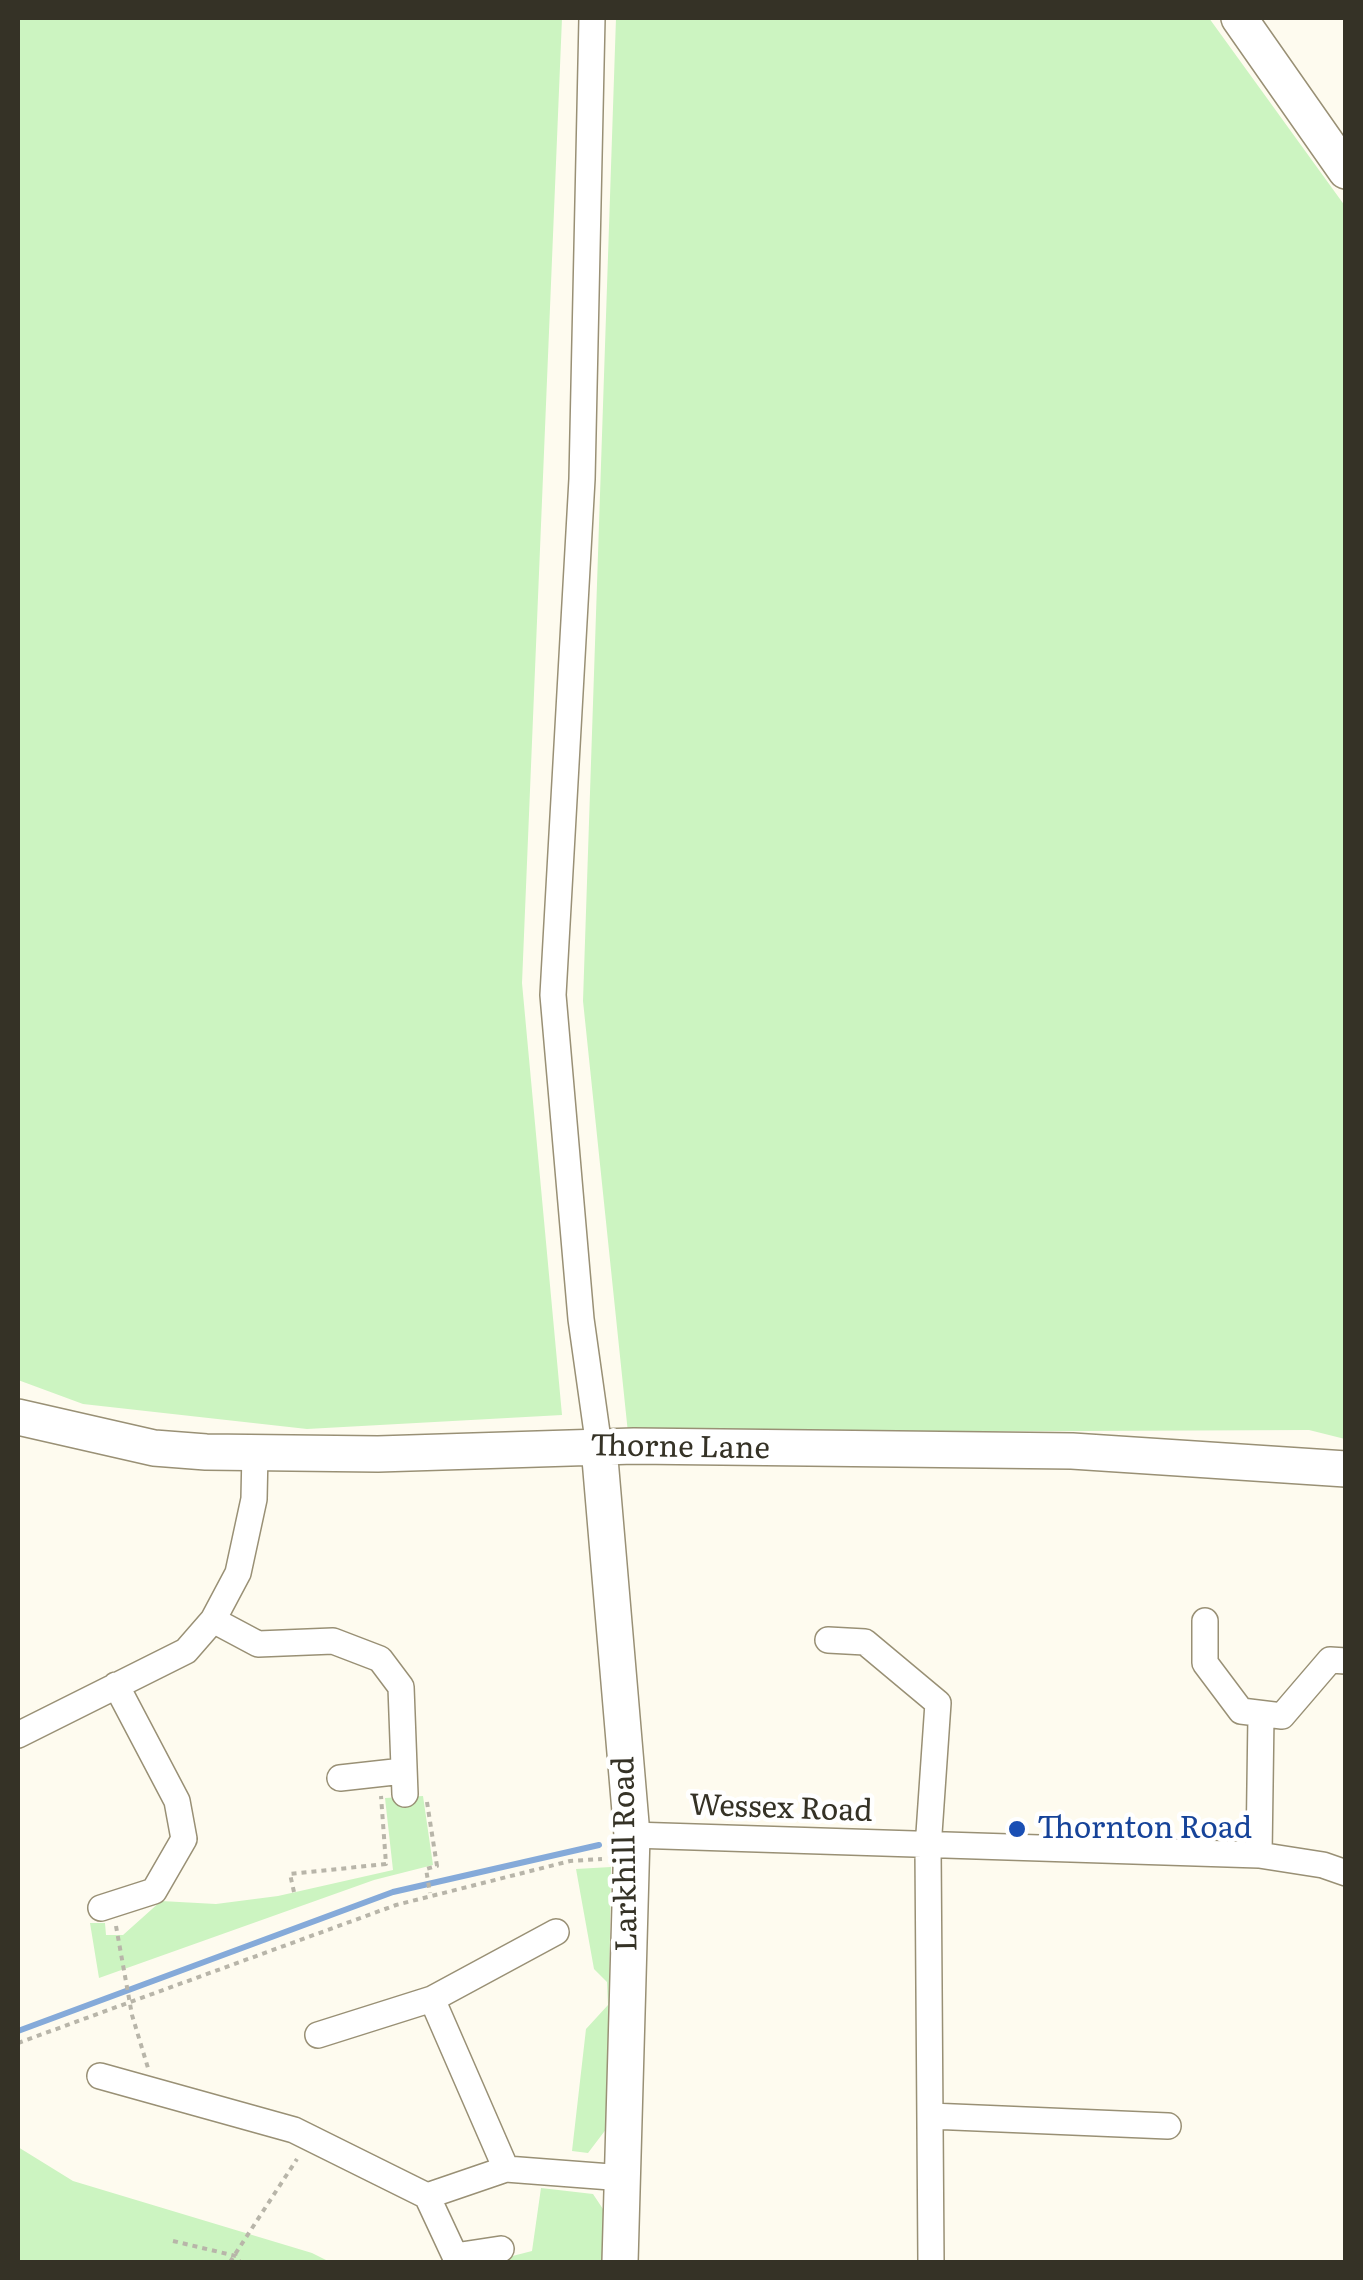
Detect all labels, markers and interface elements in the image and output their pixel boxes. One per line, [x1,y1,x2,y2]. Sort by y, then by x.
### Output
street label: Thorne Lane [590,1428,770,1468]
street label: Larkhill Road [606,1756,646,1952]
street label: Wessex Road [689,1788,873,1830]
place label: Thornton Road [1037,1811,1252,1847]
marker: Thornton Road [1006,1818,1028,1840]

